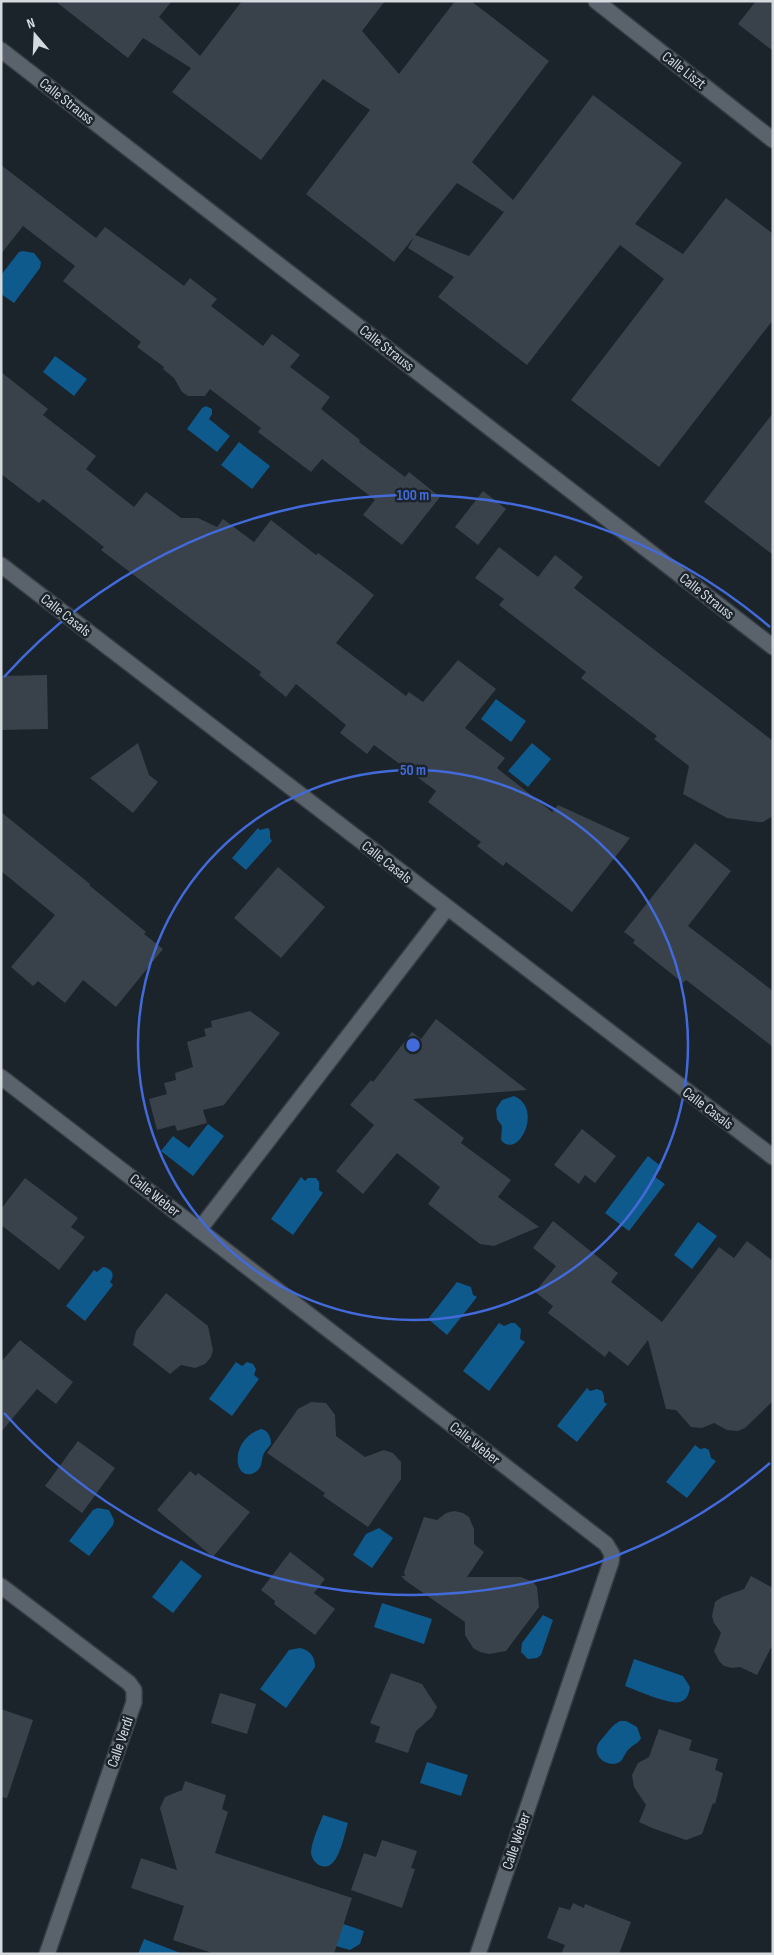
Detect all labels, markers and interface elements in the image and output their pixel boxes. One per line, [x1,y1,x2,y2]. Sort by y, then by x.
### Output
north arrow [10,10,60,60]
text: N [25,14,37,32]
street label: Calle Liszt [658,47,710,94]
street label: Calle Strauss [35,74,98,129]
street label: Calle Strauss [355,321,418,376]
text: 100 m [397,486,429,505]
street label: Calle Strauss [675,569,738,624]
street label: Calle Casals [37,590,95,641]
text: 50 m [400,761,426,780]
street label: Calle Casals [358,837,416,888]
centre of rings [404,1036,422,1054]
street label: Calle Casals [678,1083,737,1134]
street label: Calle Weber [126,1170,184,1221]
street label: Calle Weber [446,1418,504,1469]
street label: Calle Verdi [103,1714,138,1770]
street label: Calle Weber [498,1810,535,1872]

